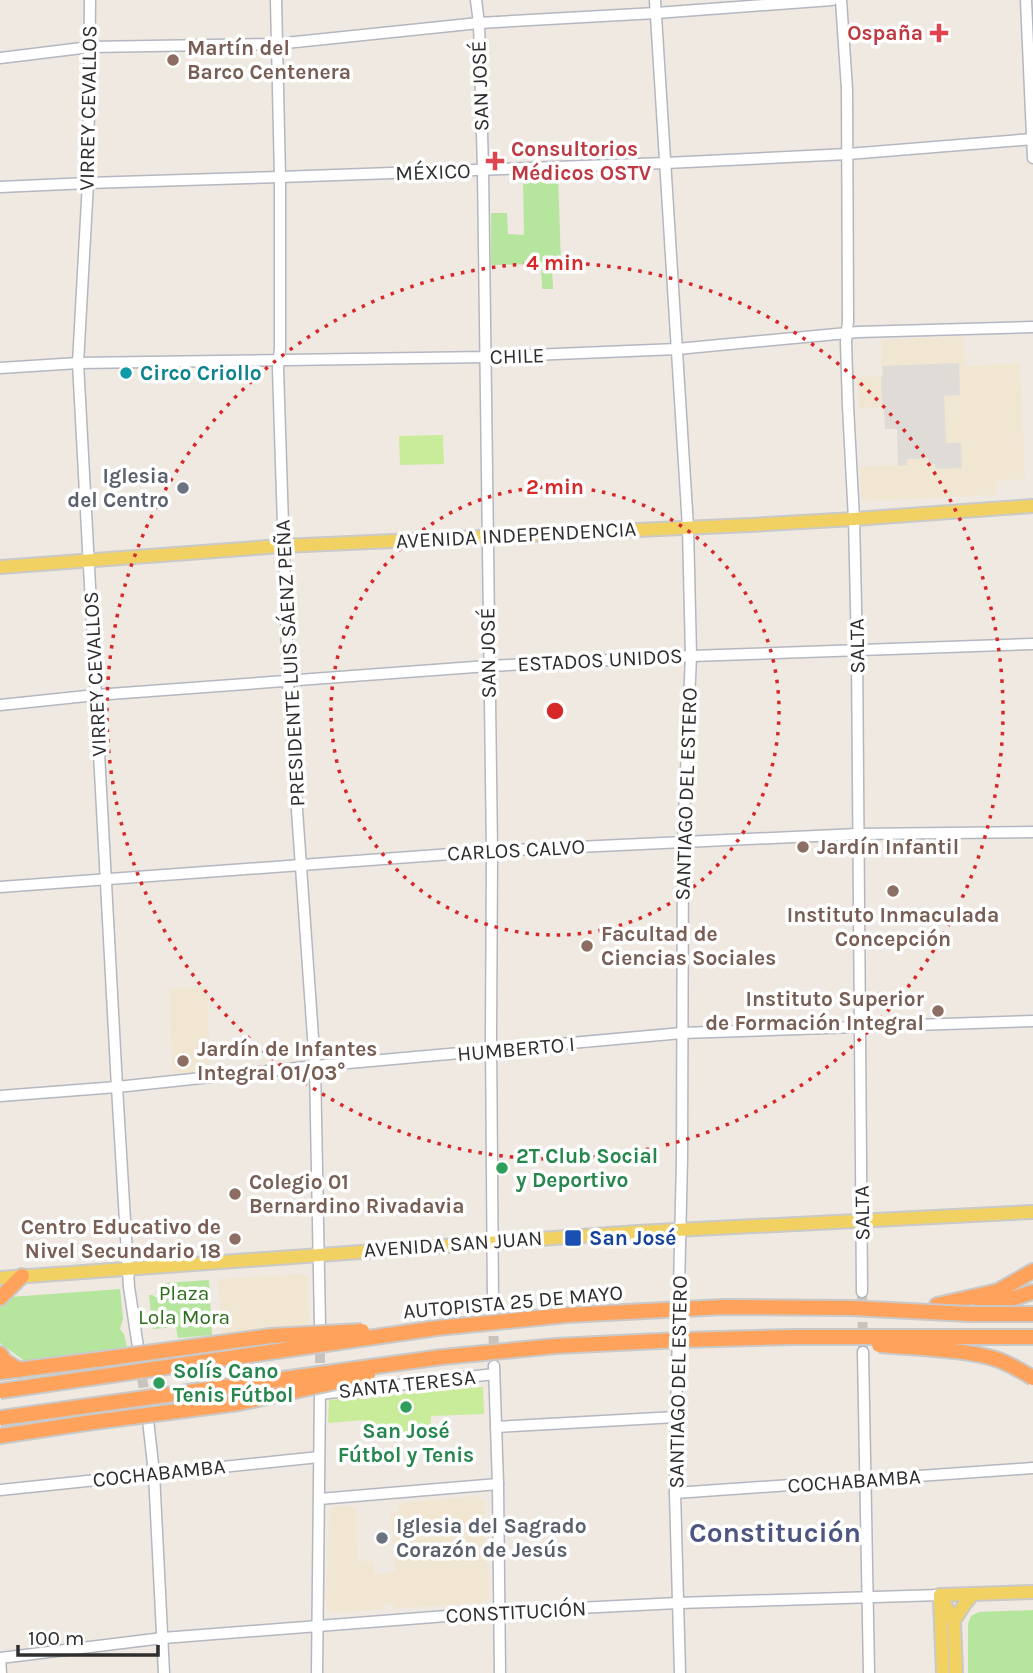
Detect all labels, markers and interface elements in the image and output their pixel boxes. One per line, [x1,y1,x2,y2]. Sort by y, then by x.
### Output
place label: Ospaña [847,21,923,45]
marker: Ospaña [929,23,949,43]
street label: VIRREY CEVALLOS [75,25,101,191]
place label: Martín del Barco Centenera [187,36,351,84]
street label: SAN JOSÉ [466,40,494,132]
marker: Martín del Barco Centenera [165,52,181,68]
place label: Consultorios Médicos OSTV [511,137,652,185]
marker: Consultorios Médicos OSTV [485,151,505,171]
street label: MÉXICO [395,159,471,185]
text: 4 min [526,251,584,275]
street label: CHILE [489,343,545,369]
place label: Circo Criollo [140,361,262,385]
marker: Circo Criollo [118,365,134,381]
place label: Iglesia del Centro [67,464,169,512]
text: 2 min [526,475,584,499]
marker: Iglesia del Centro [175,480,191,496]
street label: AVENIDA INDEPENDENCIA [395,517,637,553]
street label: PRESIDENTE LUIS SÁENZ PEÑA [270,519,310,807]
street label: VIRREY CEVALLOS [79,591,111,757]
street label: SAN JOSÉ [475,607,501,699]
street label: SALTA [845,618,869,674]
street label: ESTADOS UNIDOS [517,644,683,676]
street label: SANTIAGO DEL ESTERO [670,687,702,901]
centre of rings [543,699,567,723]
street label: CARLOS CALVO [447,834,585,866]
place label: Jardín Infantil [817,835,959,859]
marker: Jardín Infantil [795,839,811,855]
marker: Instituto Inmaculada Concepción [885,883,901,899]
place label: Instituto Inmaculada Concepción [787,903,999,951]
place label: Facultad de Ciencias Sociales [601,922,776,970]
marker: Facultad de Ciencias Sociales [579,938,595,954]
place label: Instituto Superior de Formación Integral [705,987,925,1035]
marker: Instituto Superior de Formación Integral [930,1003,946,1019]
street label: HUMBERTO I [456,1032,576,1066]
place label: Jardín de Infantes Integral 01/03° [197,1037,377,1085]
marker: Jardín de Infantes Integral 01/03° [175,1053,191,1069]
place label: 2T Club Social y Deportivo [516,1144,658,1192]
marker: 2T Club Social y Deportivo [494,1160,510,1176]
place label: Colegio 01 Bernardino Rivadavia [249,1170,465,1218]
street label: SALTA [850,1185,874,1241]
marker: Colegio 01 Bernardino Rivadavia [227,1186,243,1202]
place label: Centro Educativo de Nivel Secundario 18 [21,1215,221,1263]
street label: AVENIDA SAN JUAN [363,1226,543,1262]
place label: San José [589,1226,676,1250]
marker: San José [563,1228,583,1248]
marker: Centro Educativo de Nivel Secundario 18 [227,1231,243,1247]
street label: SANTIAGO DEL ESTERO [664,1275,692,1489]
street label: AUTOPISTA 25 DE MAYO [402,1280,624,1324]
park label: Plaza Lola Mora [138,1281,230,1329]
place label: Solís Cano Tenis Fútbol [173,1359,294,1407]
street label: SANTA TERESA [337,1365,477,1403]
marker: Solís Cano Tenis Fútbol [151,1375,167,1391]
marker: San José Fútbol y Tenis [398,1399,414,1415]
place label: San José Fútbol y Tenis [338,1419,474,1467]
street label: COCHABAMBA [91,1454,227,1492]
street label: COCHABAMBA [787,1464,921,1498]
place label: Iglesia del Sagrado Corazón de Jesús [396,1514,587,1562]
district label: Constitución [689,1516,861,1549]
marker: Iglesia del Sagrado Corazón de Jesús [374,1530,390,1546]
street label: CONSTITUCIÓN [445,1596,587,1628]
scale bar [18,1614,158,1658]
text: 100 m [28,1626,85,1650]

